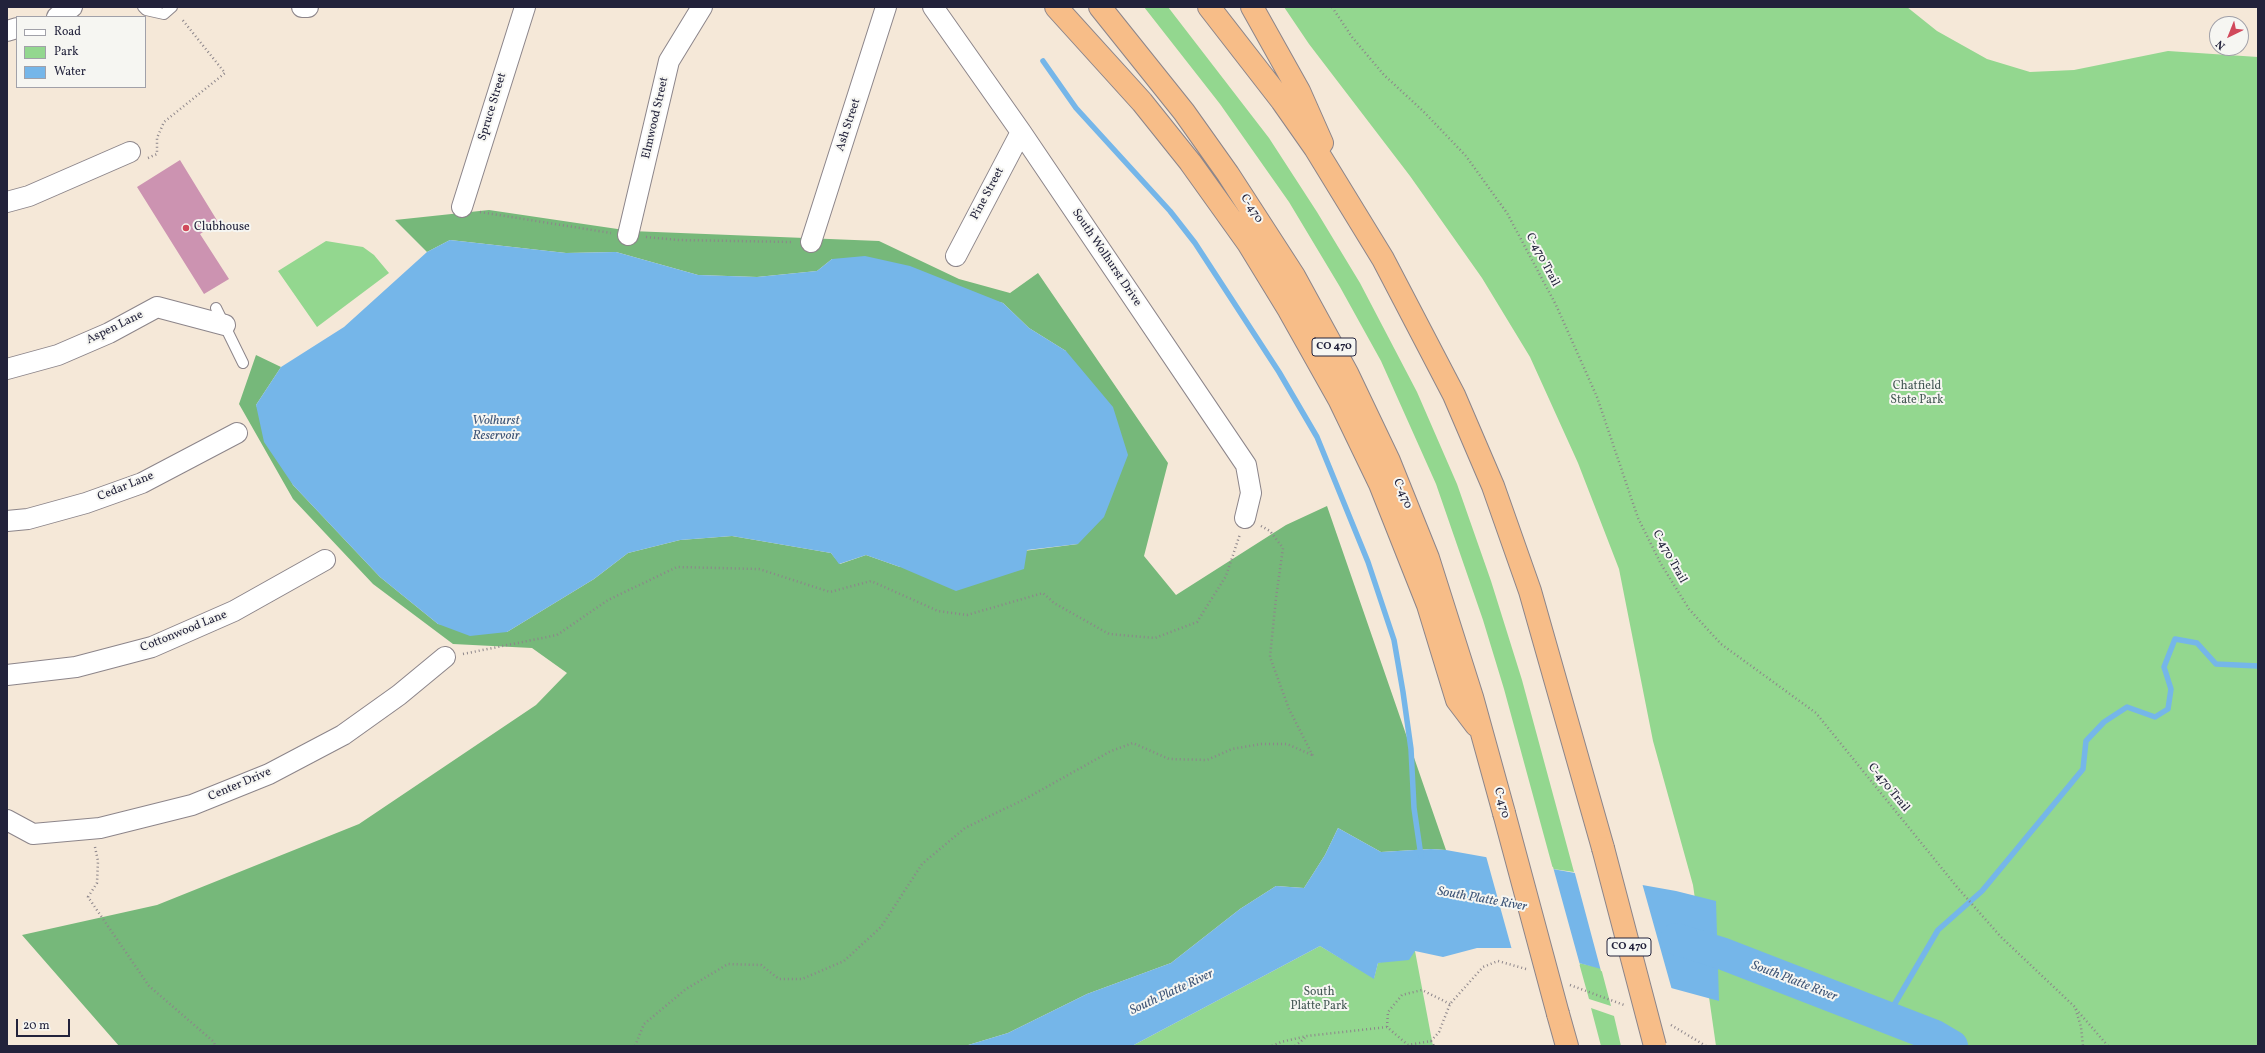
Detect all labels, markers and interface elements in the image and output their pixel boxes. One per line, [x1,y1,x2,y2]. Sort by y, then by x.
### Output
legend [16,16,146,88]
north arrow [2209,16,2249,56]
text: Road [54,24,81,40]
text: N [2213,36,2229,53]
text: Park [54,44,79,60]
text: Water [54,64,86,80]
street label: Spruce Street [476,71,510,143]
street label: Elmwood Street [640,76,672,160]
street label: Ash Street [834,97,864,153]
street label: Pine Street [968,165,1008,223]
street label: C-470 [1236,192,1266,226]
street label: South Wolhurst Drive [1068,207,1144,309]
place label: Clubhouse [194,221,250,235]
marker: Clubhouse [181,223,191,233]
street label: C-470 Trail [1522,231,1562,289]
street label: Aspen Lane [84,308,146,348]
road number: CO 470 [1312,338,1356,356]
park label: Chatfield State Park [1890,380,1944,408]
water label: Wolhurst Reservoir [472,414,520,445]
street label: Cedar Lane [96,469,156,505]
street label: C-470 [1389,477,1415,511]
street label: C-470 Trail [1649,528,1689,586]
street label: Cottonwood Lane [139,608,229,656]
street label: C-470 Trail [1864,761,1912,815]
street label: Center Drive [206,765,274,805]
street label: C-470 [1490,786,1512,820]
water label: South Platte River [1436,884,1528,916]
road number: CO 470 [1607,938,1651,956]
water label: South Platte River [1749,958,1839,1006]
water label: South Platte River [1128,967,1216,1019]
park label: South Platte Park [1290,986,1348,1014]
scale bar [18,1011,72,1037]
text: 20 m [23,1018,50,1034]

